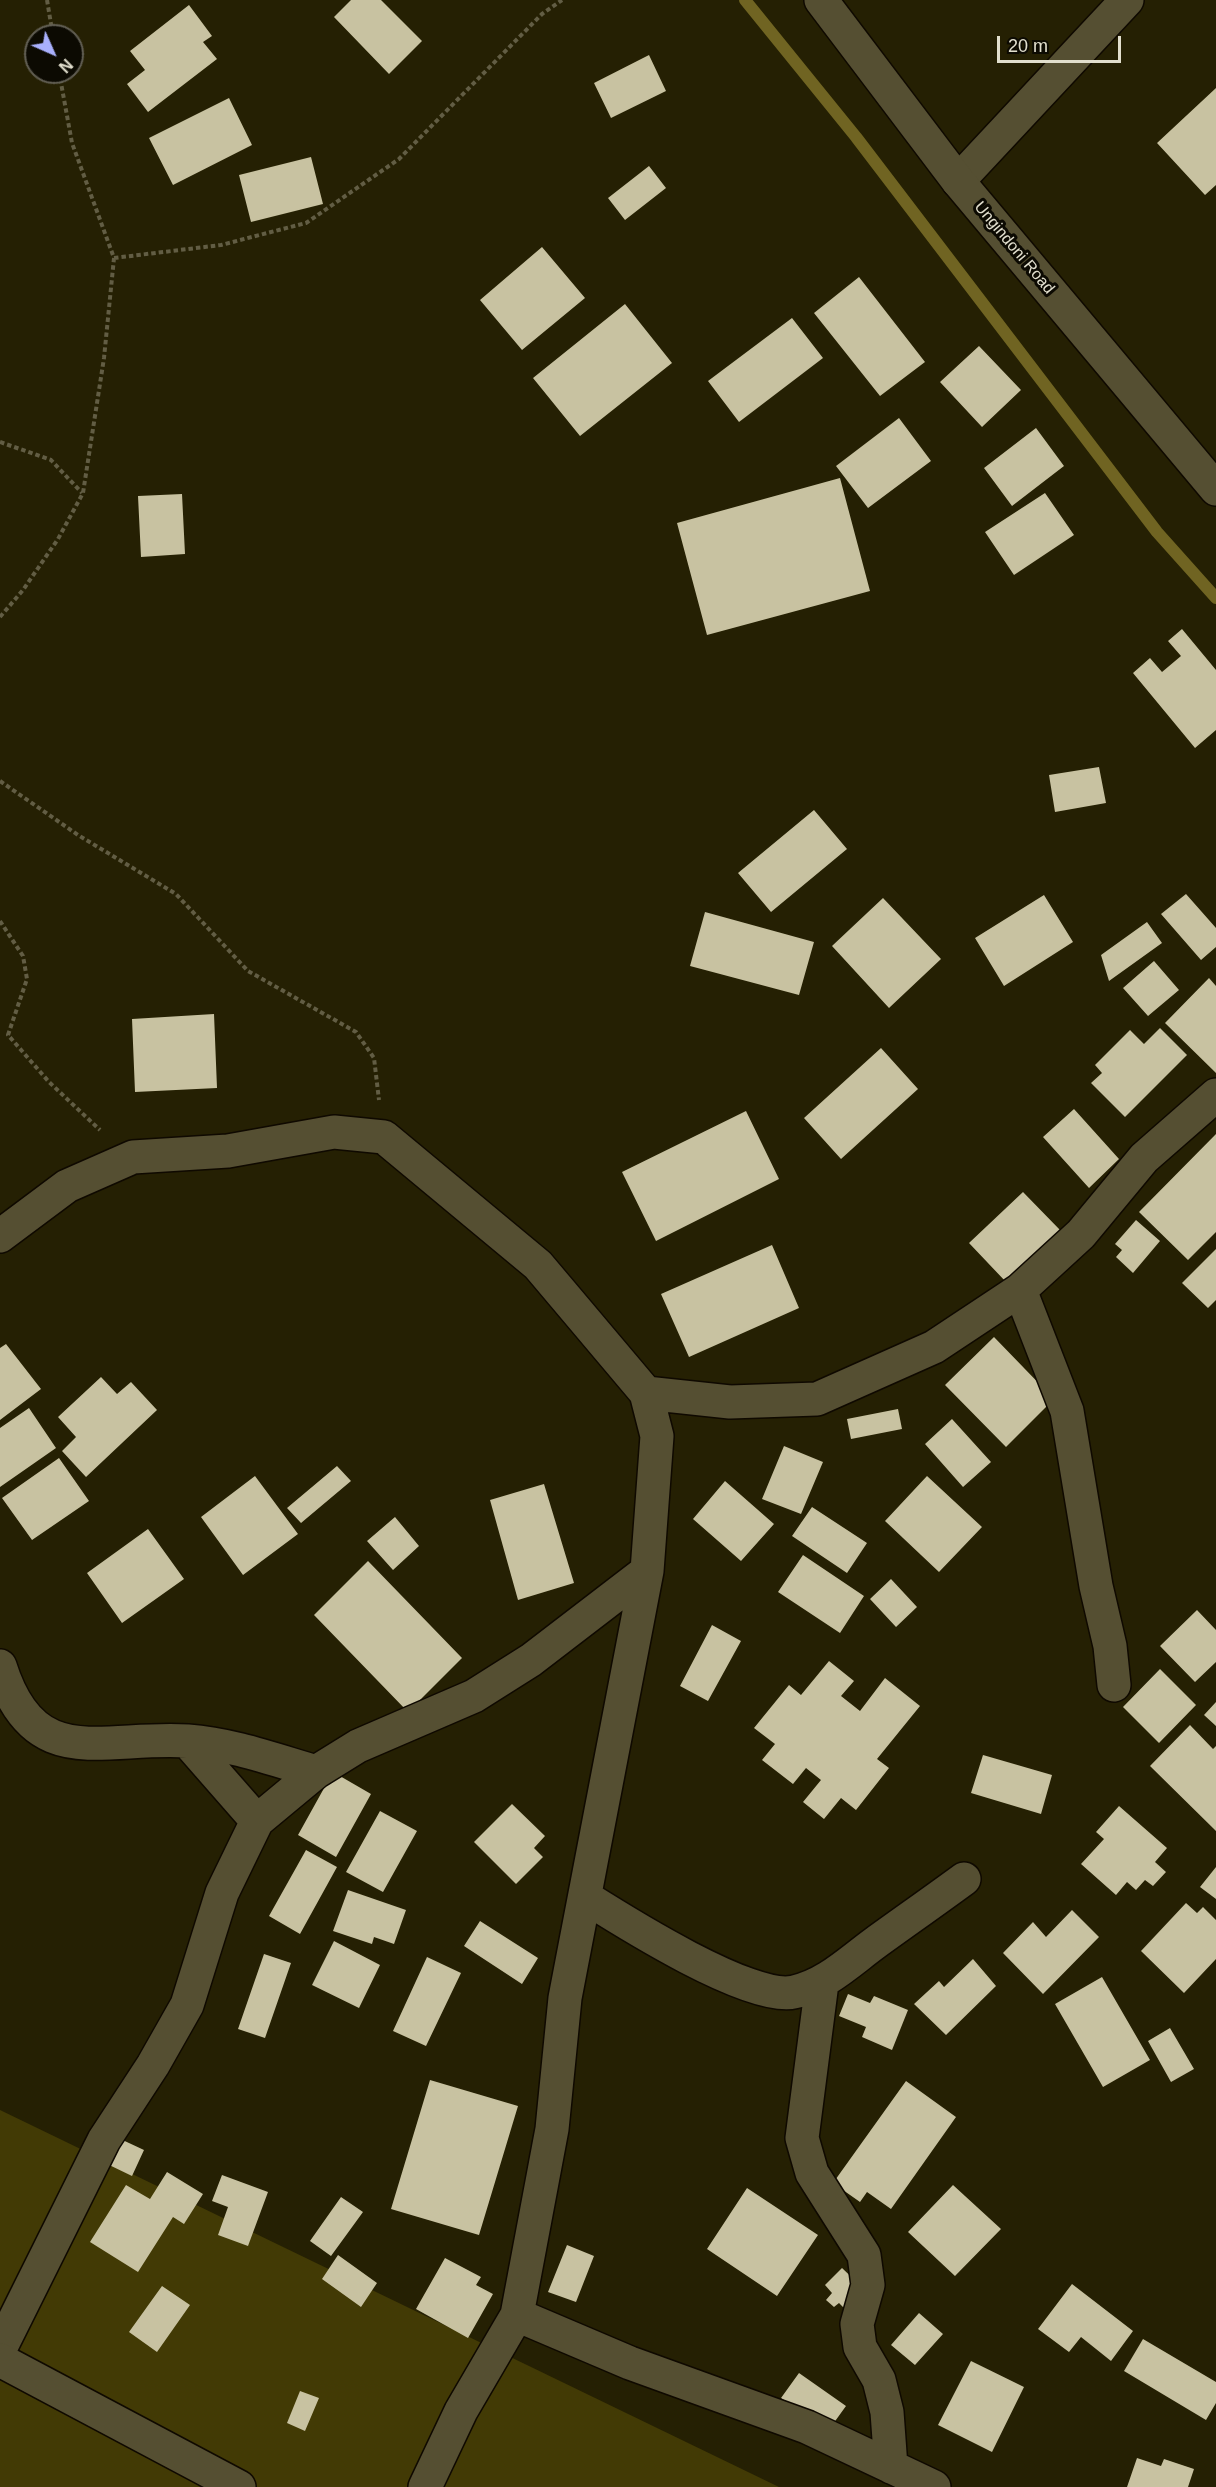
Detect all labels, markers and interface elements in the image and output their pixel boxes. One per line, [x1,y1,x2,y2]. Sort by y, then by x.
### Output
north arrow [24,24,84,84]
scale bar [1000,24,1124,62]
text: 20 m [1008,36,1048,56]
text: N [56,56,76,76]
street label: Ungindoni Road [970,198,1058,298]

